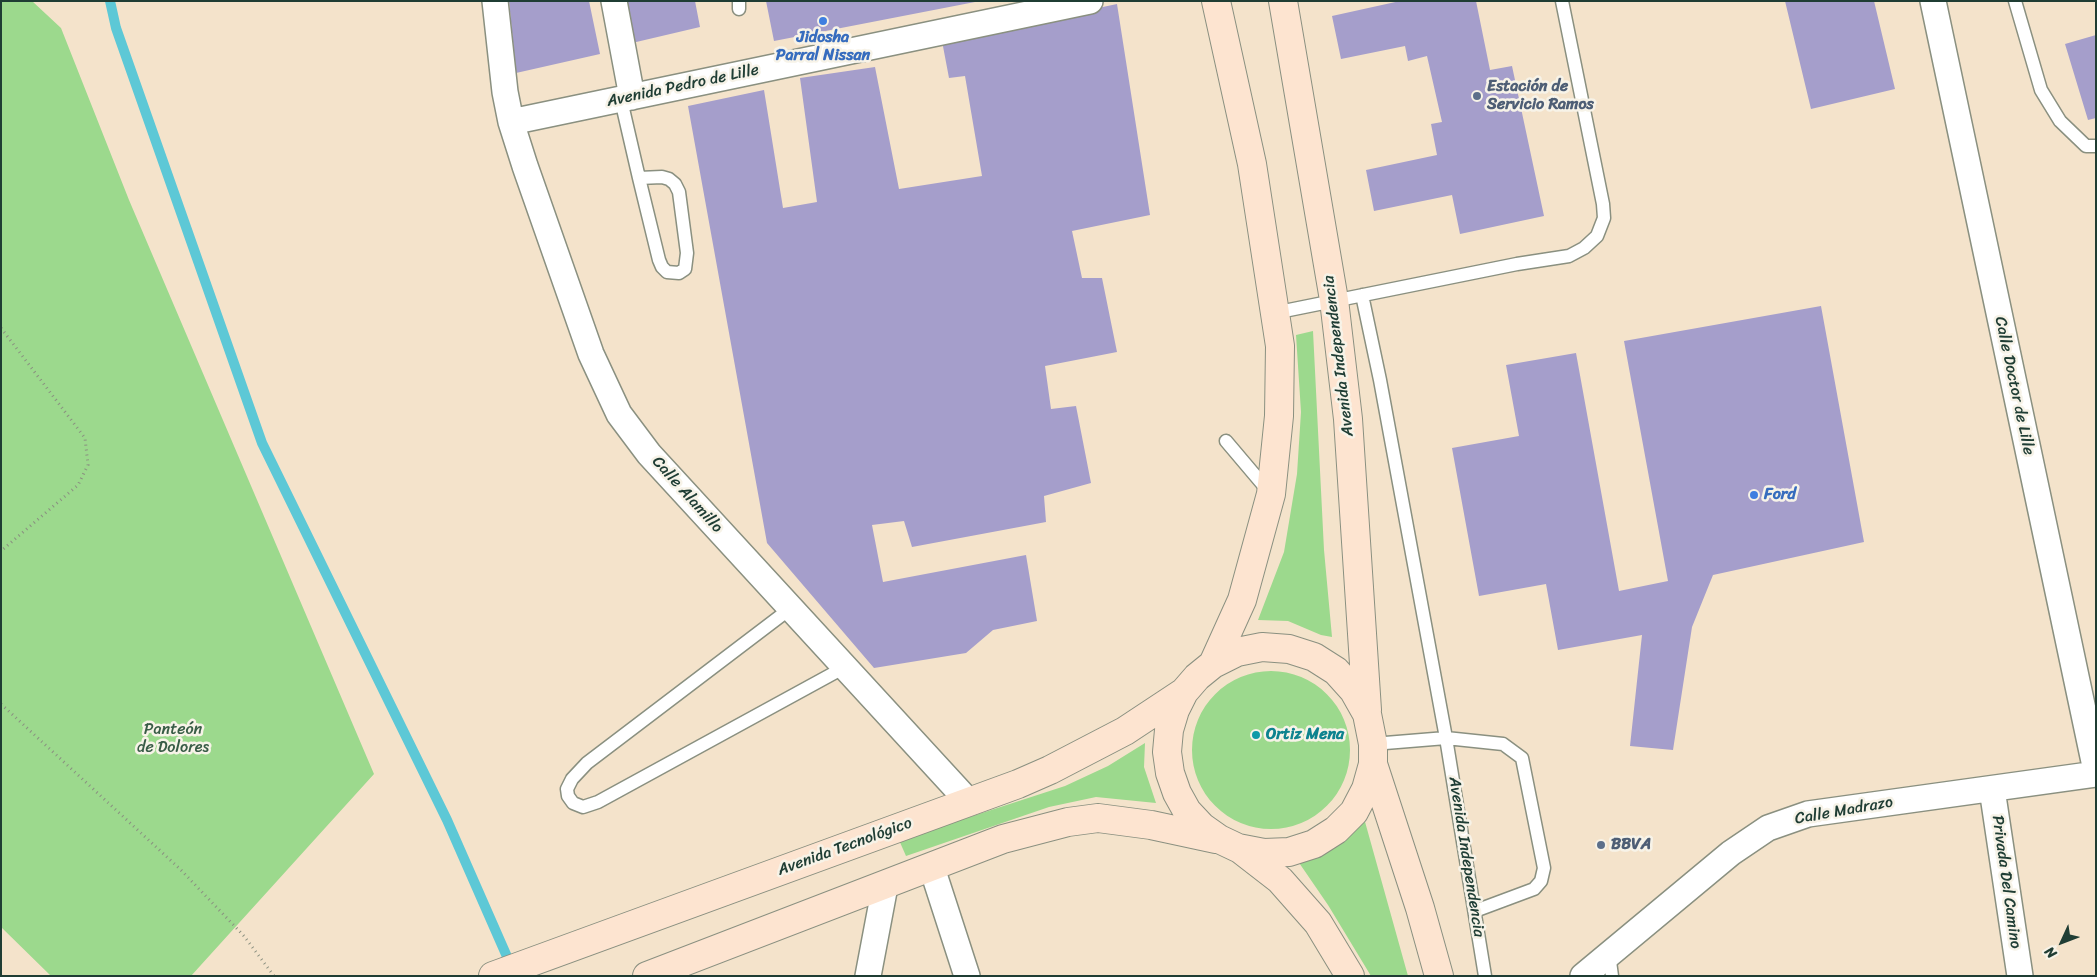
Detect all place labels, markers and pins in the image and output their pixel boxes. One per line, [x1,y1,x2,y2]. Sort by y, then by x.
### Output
marker: Jidosha Parral Nissan [817,15,829,27]
place label: Jidosha Parral Nissan [776,28,870,66]
place label: Estación de Servicio Ramos [1487,77,1594,115]
marker: Estación de Servicio Ramos [1471,90,1483,102]
place label: Ford [1764,485,1796,505]
marker: Ford [1748,489,1760,501]
place label: Ortiz Mena [1266,725,1344,745]
marker: Ortiz Mena [1250,729,1262,741]
place label: BBVA [1611,835,1651,855]
marker: BBVA [1595,839,1607,851]

